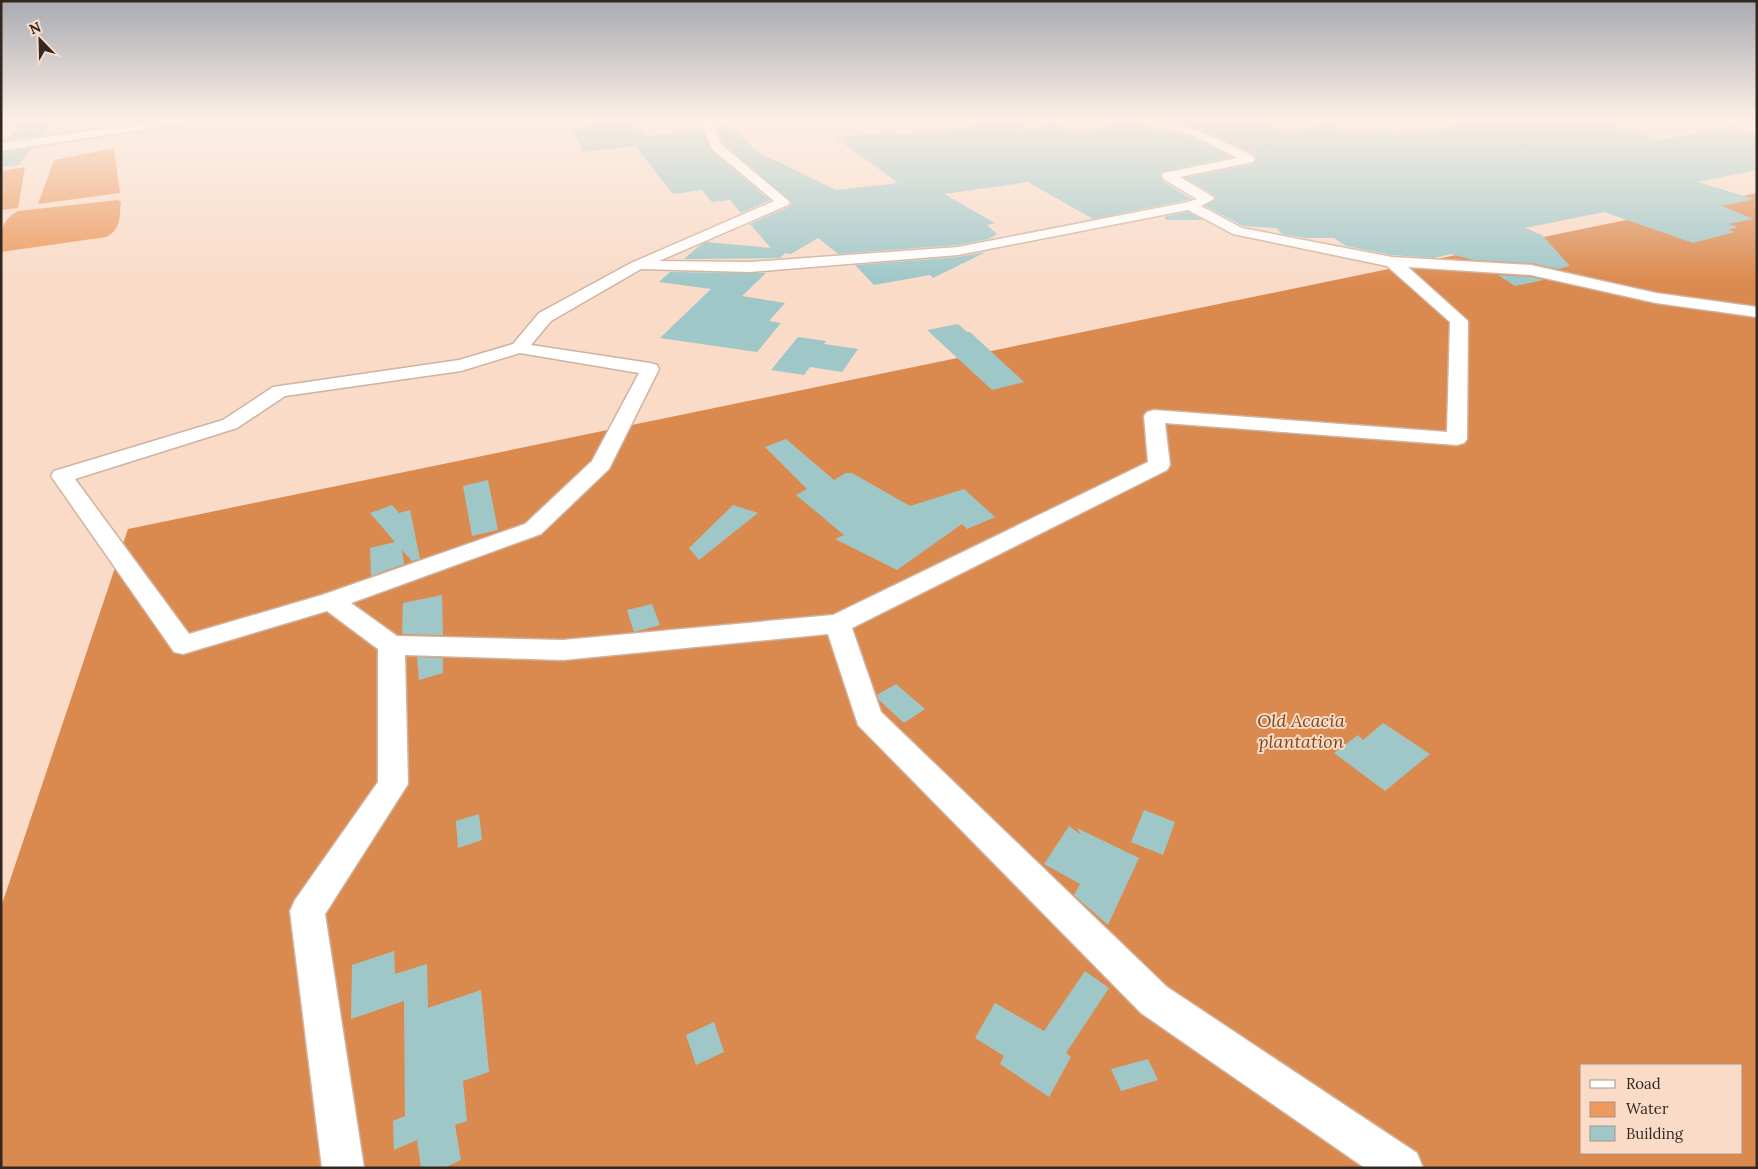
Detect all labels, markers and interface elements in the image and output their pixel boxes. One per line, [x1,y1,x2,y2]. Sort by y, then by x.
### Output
north arrow [15,15,65,65]
text: N [26,18,44,38]
park label: Old Acacia plantation [1257,709,1345,753]
legend [1580,1064,1743,1154]
text: Road [1626,1074,1661,1093]
text: Water [1626,1099,1669,1118]
text: Building [1626,1124,1684,1143]

